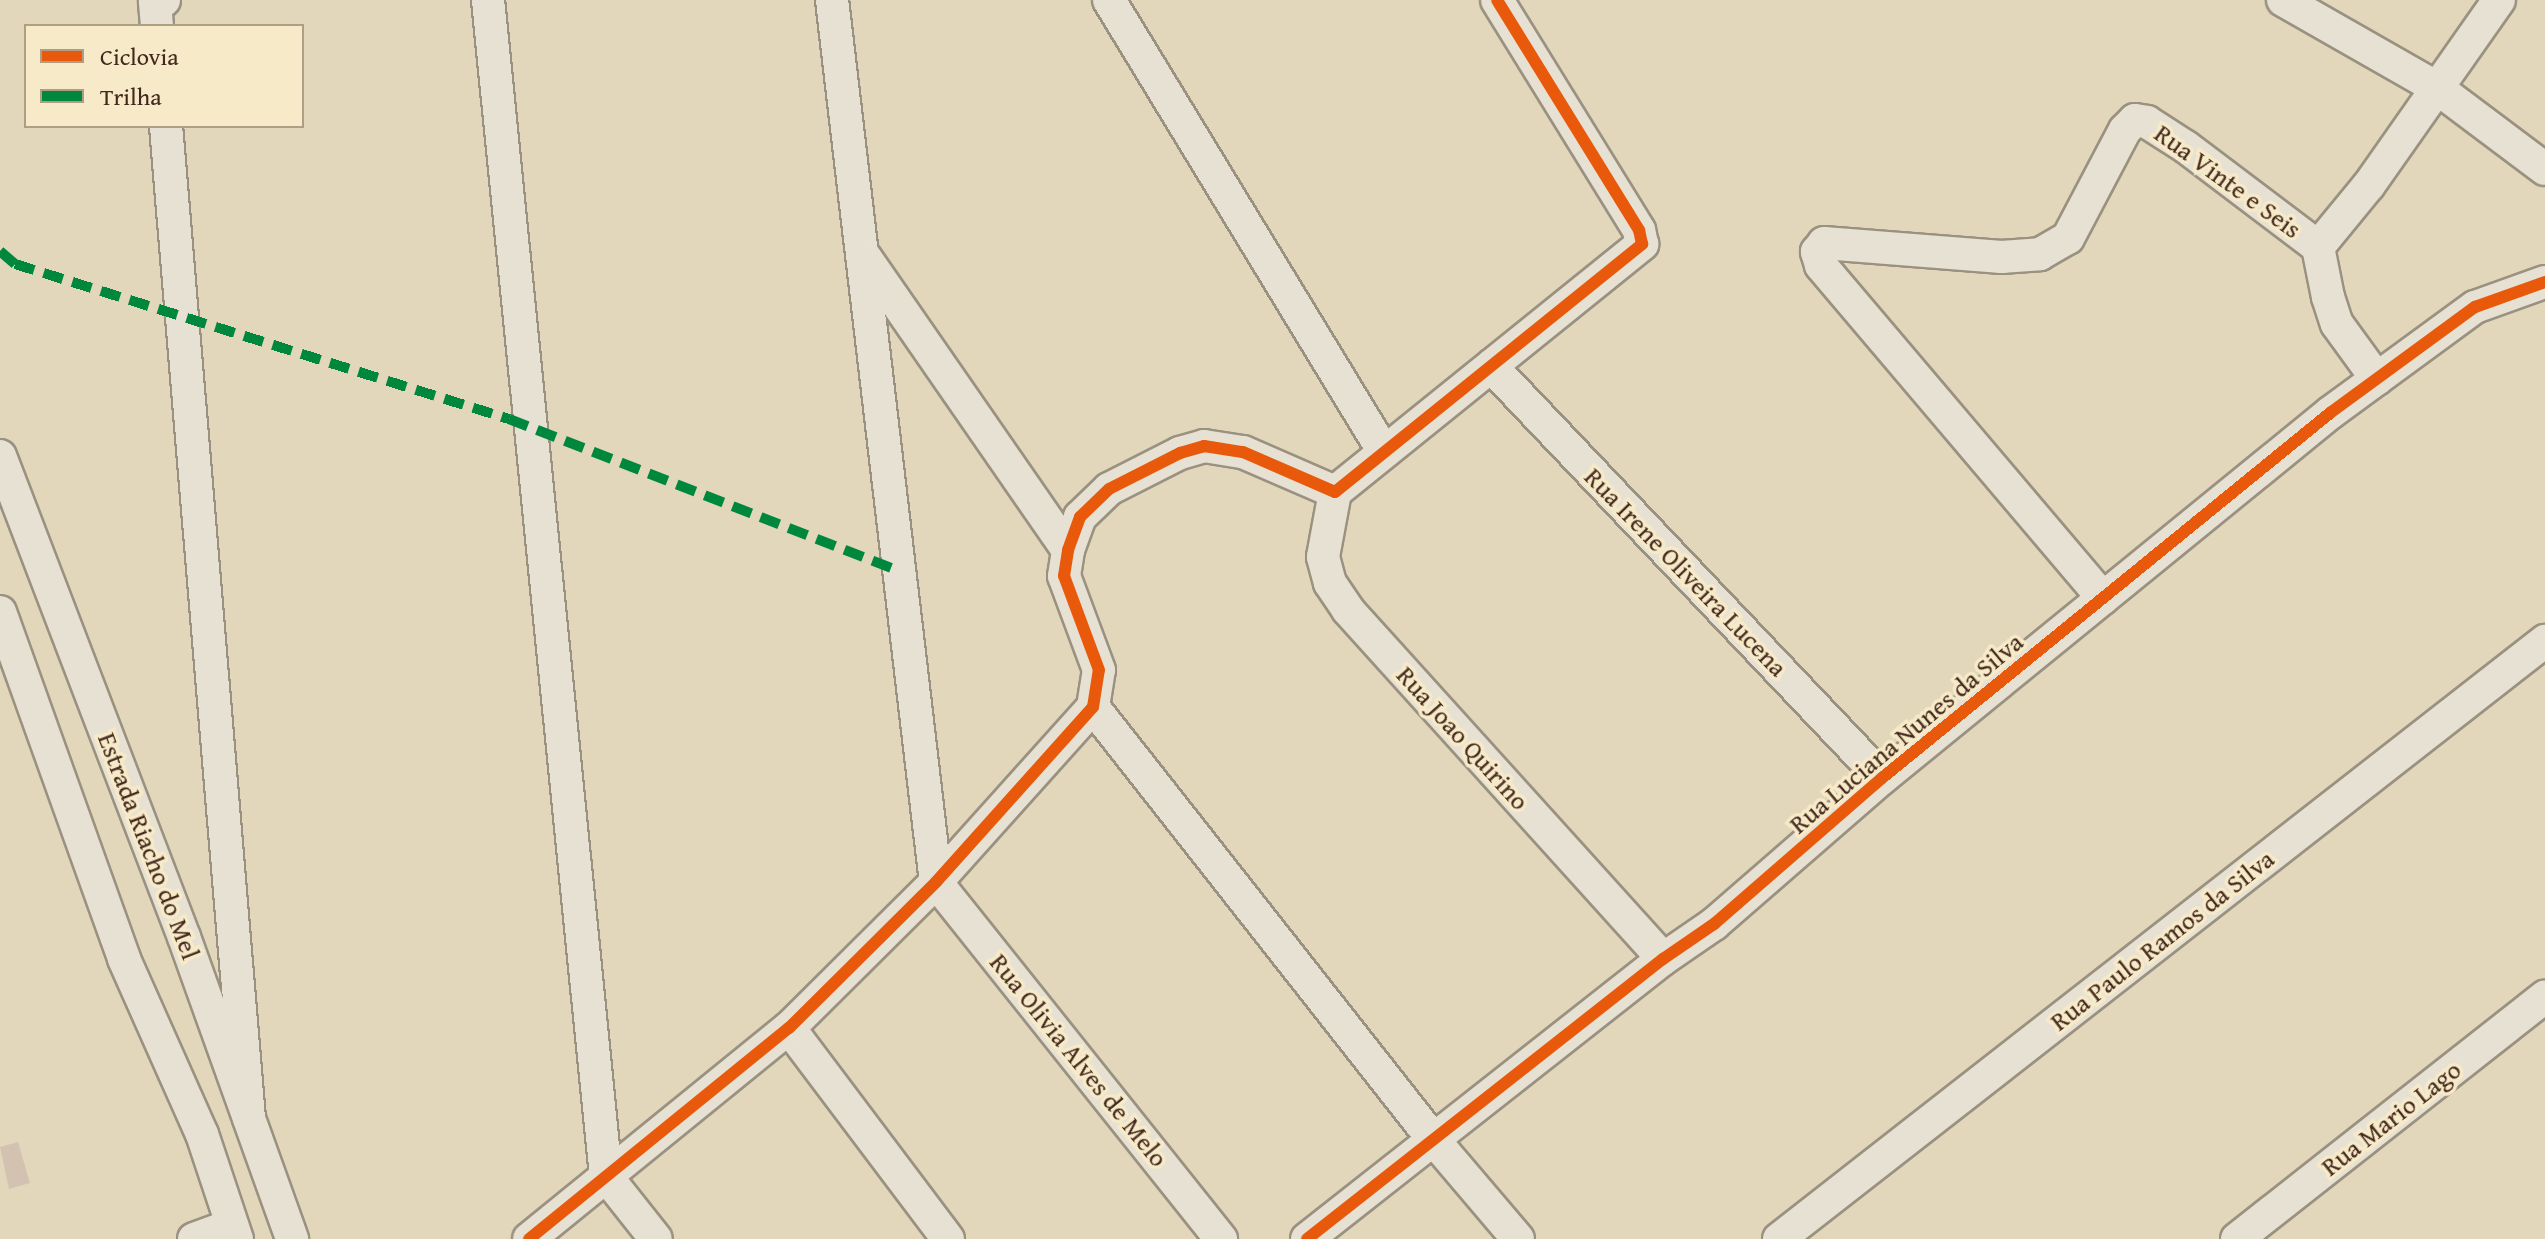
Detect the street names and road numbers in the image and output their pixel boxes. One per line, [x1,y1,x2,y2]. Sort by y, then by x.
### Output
street label: Rua Vinte e Seis [2149,117,2307,245]
street label: Rua Irene Oliveira Lucena [1578,461,1794,683]
street label: Rua Luciana Nunes da Silva [1783,626,2029,840]
street label: Rua Joao Quirino [1390,660,1536,816]
street label: Estrada Riacho do Mel [91,728,207,964]
street label: Rua Paulo Ramos da Silva [2044,843,2280,1037]
street label: Rua Olivia Alves de Melo [983,947,1175,1173]
street label: Rua Mario Lago [2315,1054,2467,1182]

